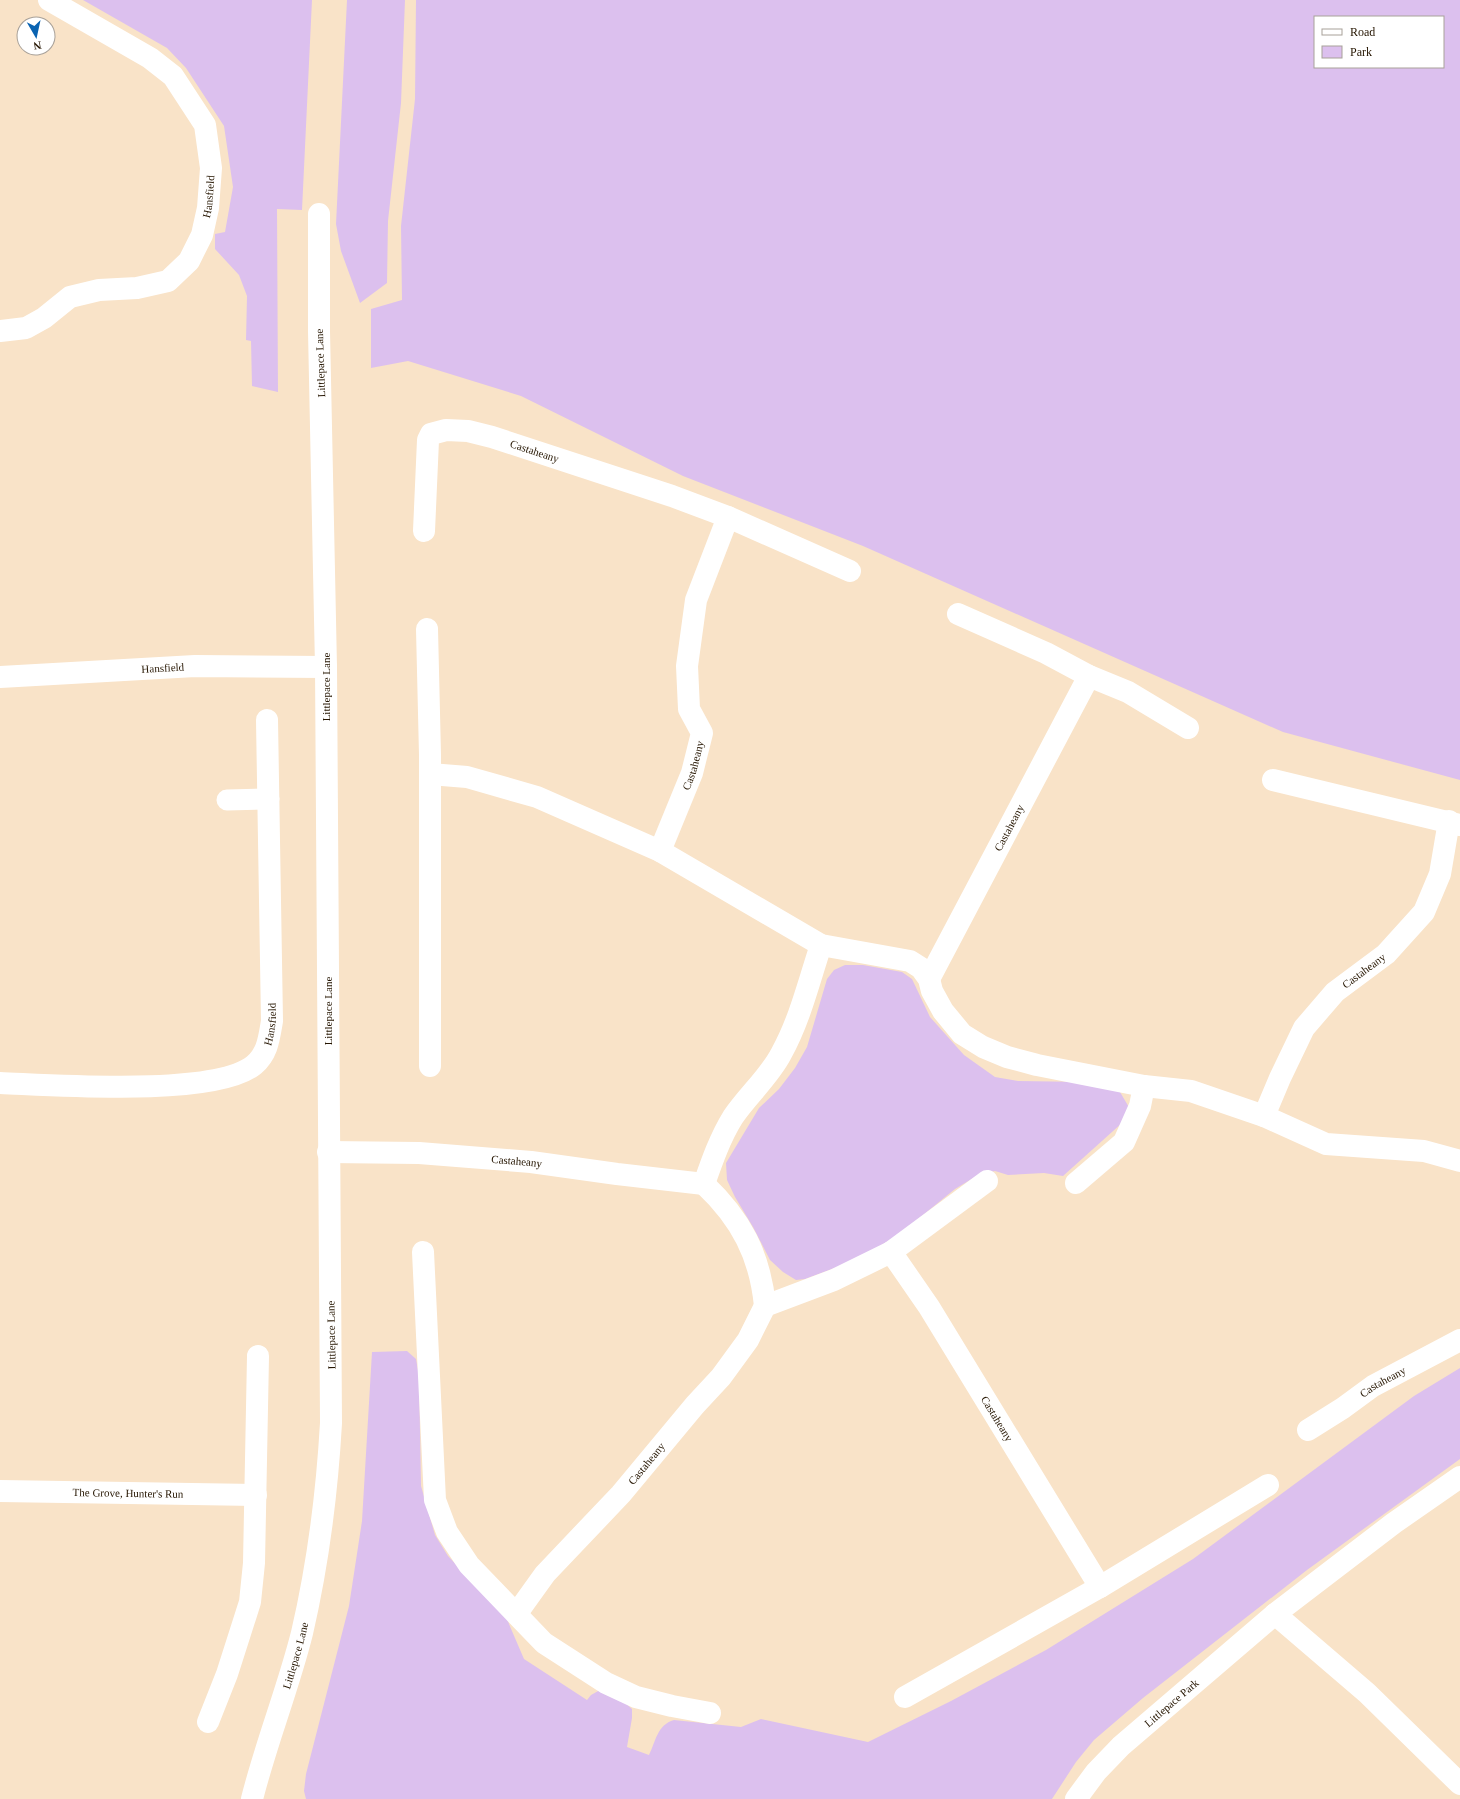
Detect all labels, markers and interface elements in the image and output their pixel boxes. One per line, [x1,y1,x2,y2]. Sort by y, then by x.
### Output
north arrow [16,16,56,56]
legend [1314,16,1444,68]
text: Road [1350,25,1375,39]
text: N [33,39,42,52]
text: Park [1350,45,1372,59]
street label: Hansfield [200,174,216,219]
street label: Littlepace Lane [313,328,327,398]
street label: Castaheany [509,437,561,465]
street label: Littlepace Lane [320,653,332,721]
street label: Hansfield [141,661,185,675]
street label: Castaheany [680,739,706,792]
street label: Castaheany [992,802,1026,853]
street label: Castaheany [1340,950,1388,991]
street label: Littlepace Lane [322,977,334,1045]
street label: Hansfield [261,1002,278,1047]
street label: Castaheany [491,1153,543,1170]
street label: Littlepace Lane [324,1300,338,1369]
street label: Castaheany [1357,1364,1408,1400]
street label: Castaheany [979,1394,1016,1444]
street label: Castaheany [626,1440,668,1487]
street label: The Grove, Hunter's Run [72,1486,184,1500]
street label: Littlepace Lane [280,1621,310,1690]
street label: Littlepace Park [1142,1676,1201,1729]

